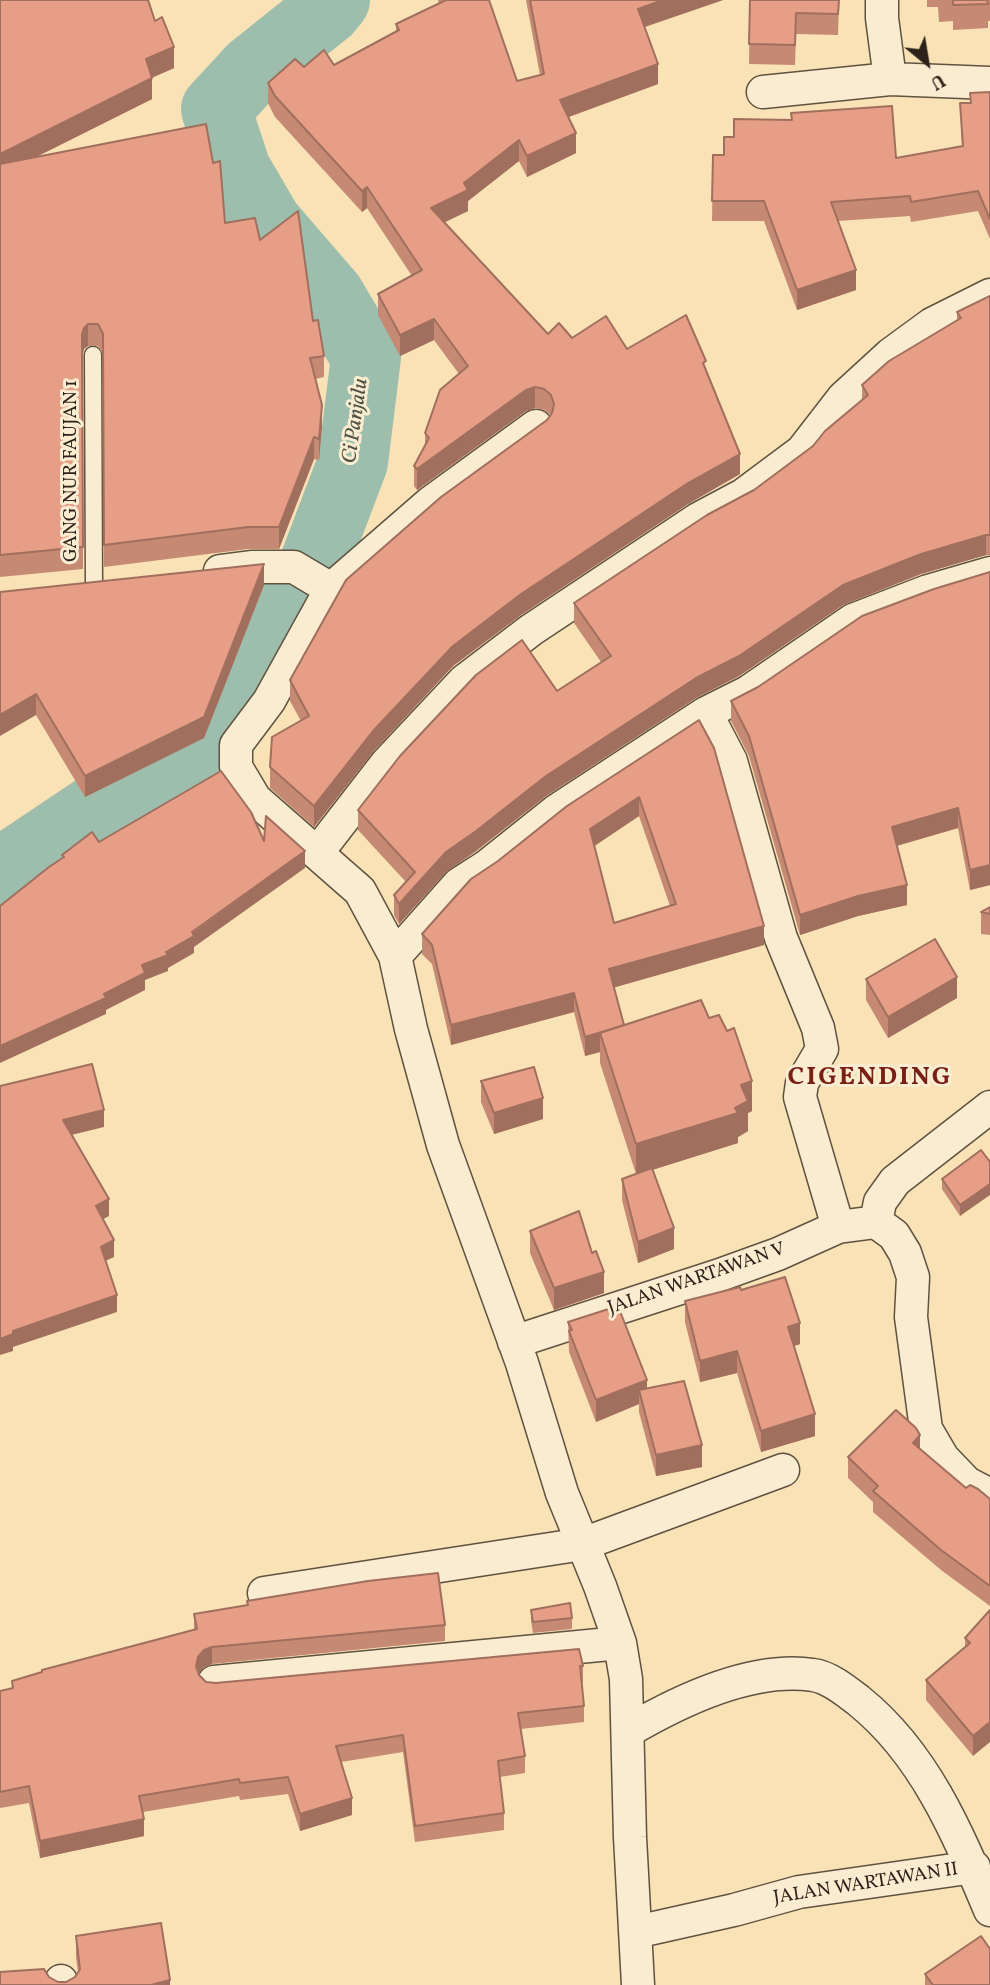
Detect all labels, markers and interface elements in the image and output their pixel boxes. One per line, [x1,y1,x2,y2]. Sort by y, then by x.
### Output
north arrow [892,28,962,98]
text: U [925,67,950,96]
water label: Ci Panjalu [339,377,375,465]
street label: GANG NUR FAUJAN 1 [62,380,84,562]
district label: CIGENDING [789,1063,951,1095]
street label: JALAN WARTAWAN V [605,1239,789,1321]
street label: JALAN WARTAWAN II [772,1859,960,1911]

